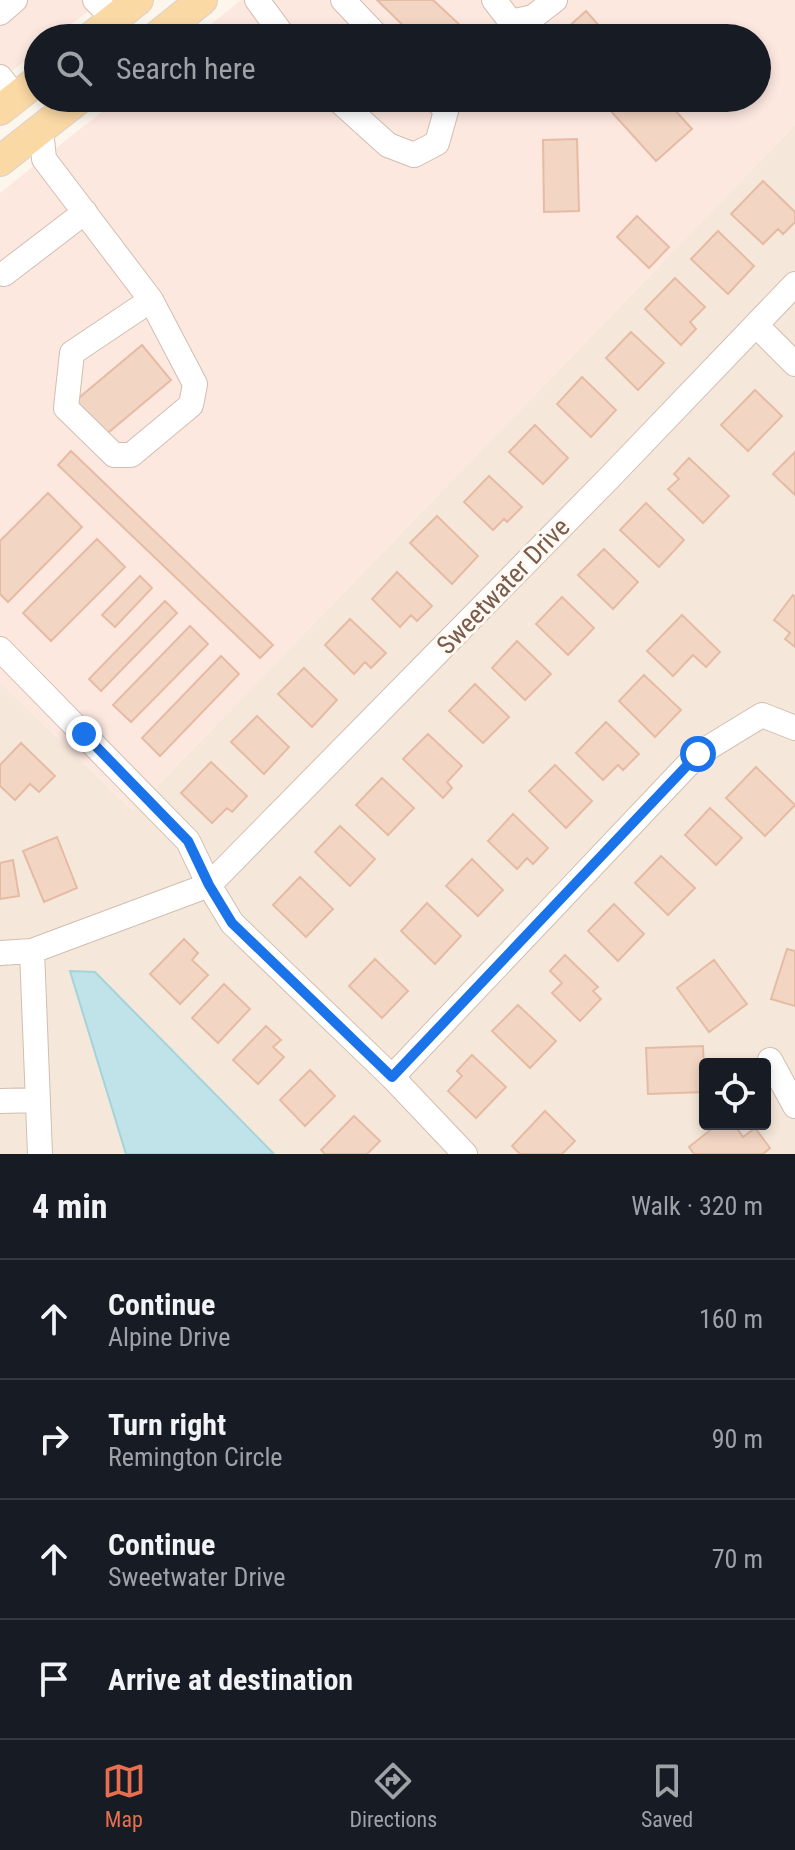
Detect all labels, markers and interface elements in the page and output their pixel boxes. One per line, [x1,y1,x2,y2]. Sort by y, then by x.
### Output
search box [24,24,771,112]
icon: search [52,46,96,90]
text: Search here [116,51,256,86]
street label: Sweetwater Drive [431,512,575,660]
route end [66,716,102,752]
route start [680,736,716,772]
map controls [699,1058,771,1130]
button: locate [699,1058,771,1130]
text: 4 min [32,1186,108,1226]
text: Walk · 320 m [631,1191,763,1221]
text: Continue [108,1287,215,1322]
icon: ahead [32,1297,76,1341]
text: 160 m [699,1304,763,1334]
text: Alpine Drive [108,1322,230,1352]
text: Turn right [108,1407,226,1442]
icon: right [32,1417,76,1461]
text: 90 m [712,1424,763,1454]
text: Remington Circle [108,1442,283,1472]
text: Continue [108,1527,215,1562]
icon: ahead [32,1537,76,1581]
text: 70 m [712,1544,763,1574]
text: Sweetwater Drive [108,1562,285,1592]
icon: arrive [32,1657,76,1701]
text: Arrive at destination [108,1662,353,1697]
tab: Map [102,1759,146,1832]
tab: Directions [349,1759,437,1832]
tab: Saved [641,1759,693,1832]

